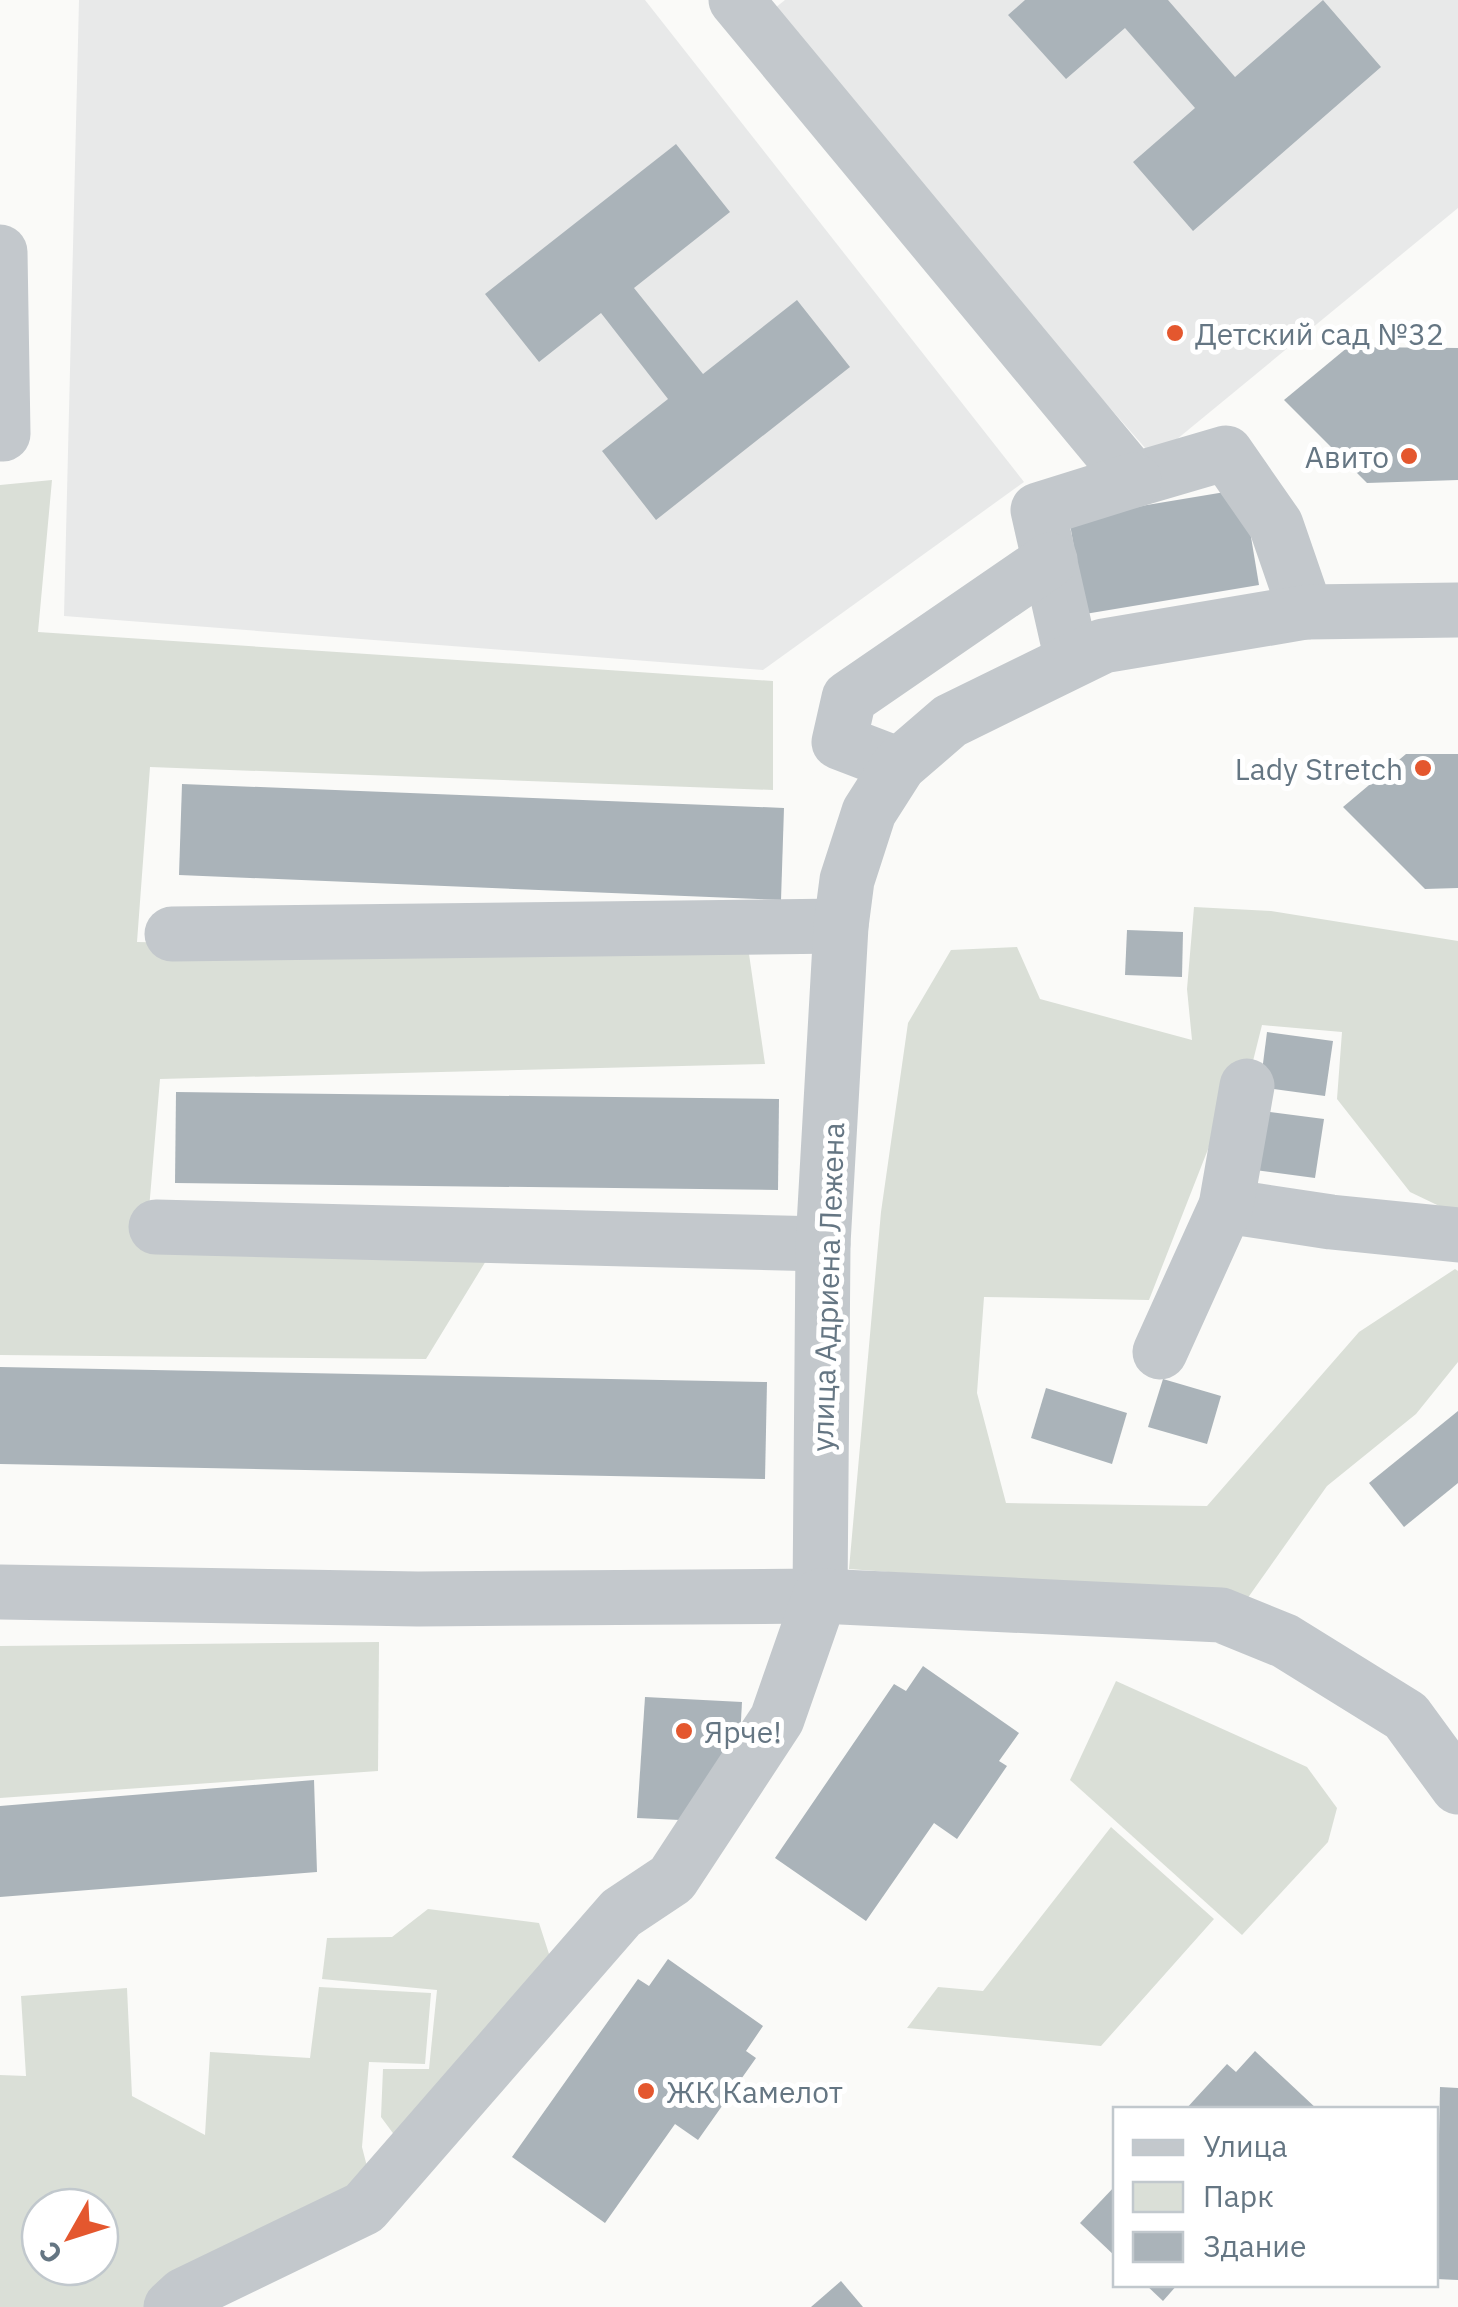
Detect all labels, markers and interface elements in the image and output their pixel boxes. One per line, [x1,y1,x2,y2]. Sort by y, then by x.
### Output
place label: Детский сад №32 [1195,314,1444,353]
marker: Детский сад №32 [1164,322,1186,344]
place label: Авито [1305,437,1389,476]
marker: Авито [1398,445,1420,467]
place label: Lady Stretch [1235,749,1403,788]
marker: Lady Stretch [1412,757,1434,779]
street label: улица Адриена Лежена [802,1122,852,1452]
place label: Ярче! [704,1712,782,1751]
marker: Ярче! [673,1720,695,1742]
place label: ЖК Камелот [666,2072,843,2111]
marker: ЖК Камелот [635,2080,657,2102]
legend [1113,2107,1438,2287]
text: Улица [1203,2126,1288,2165]
text: Парк [1203,2176,1274,2215]
north arrow [20,2187,120,2287]
text: Здание [1203,2226,1306,2265]
text: С [30,2234,70,2272]

